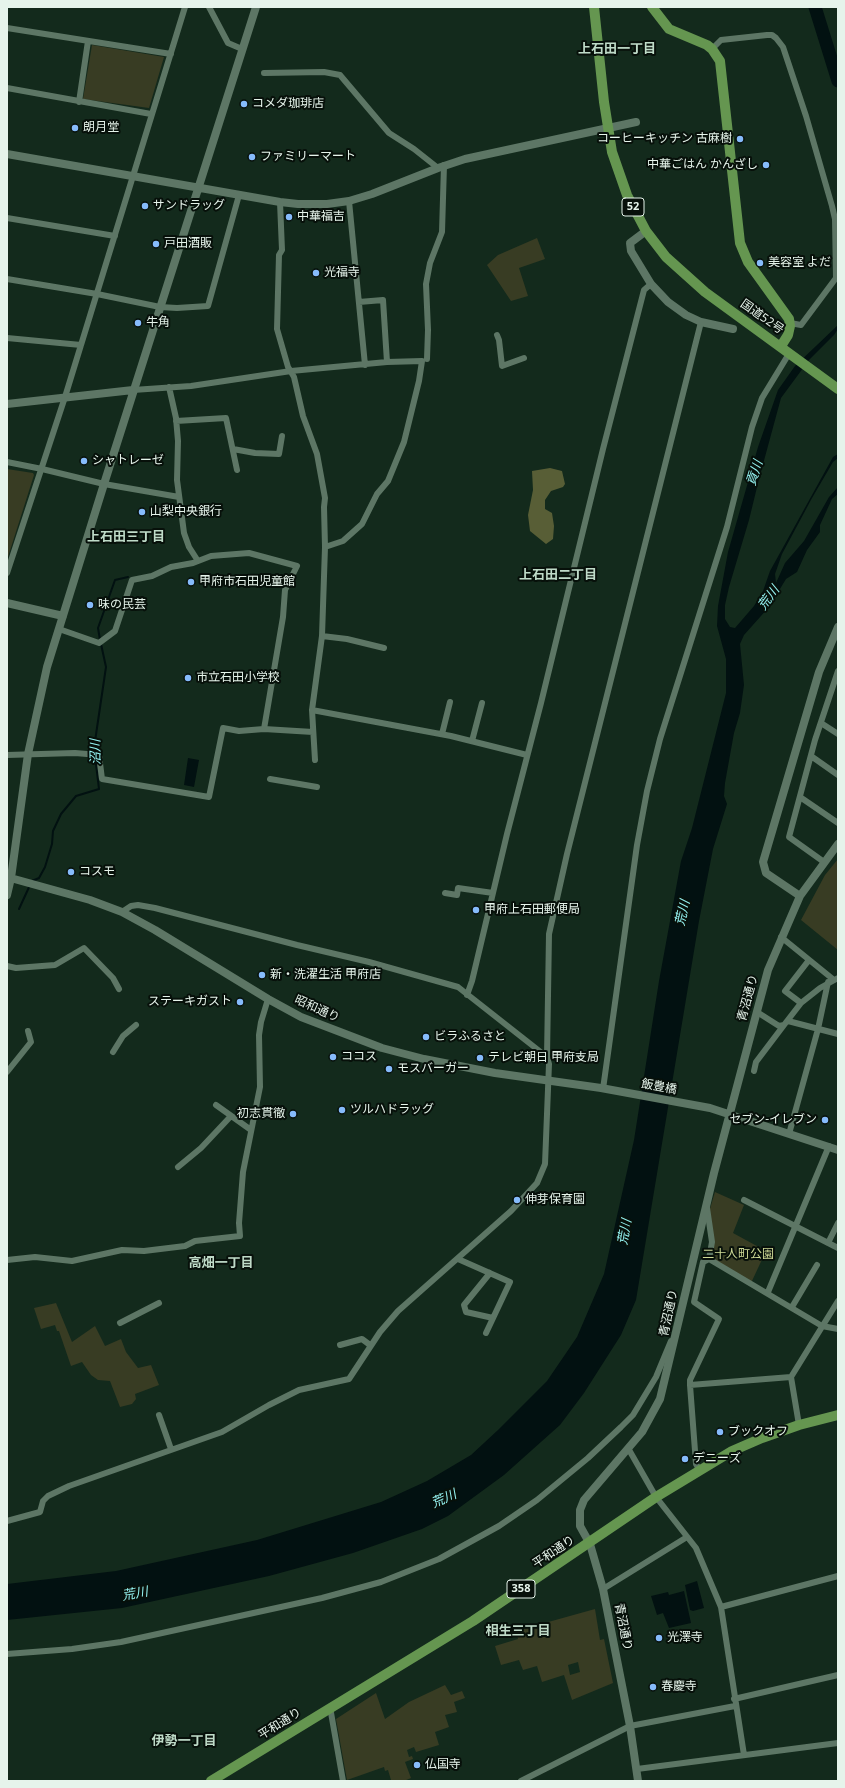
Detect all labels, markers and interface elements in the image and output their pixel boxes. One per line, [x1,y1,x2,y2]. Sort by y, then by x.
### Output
district label: 上石田一丁目 [578,41,656,57]
place label: コメダ珈琲店 [252,97,324,111]
marker: コメダ珈琲店 [239,99,249,109]
place label: 朗月堂 [83,121,119,135]
marker: 朗月堂 [70,123,80,133]
place label: コーヒーキッチン 古麻樹 [597,132,732,146]
marker: コーヒーキッチン 古麻樹 [735,134,745,144]
place label: ファミリーマート [260,150,356,164]
marker: ファミリーマート [247,152,257,162]
place label: 中華ごはん かんざし [647,158,758,172]
marker: 中華ごはん かんざし [761,160,771,170]
road number: 52 [622,198,644,216]
place label: サンドラッグ [153,199,225,213]
marker: サンドラッグ [140,201,150,211]
place label: 中華福吉 [297,210,345,224]
marker: 中華福吉 [284,212,294,222]
place label: 戸田酒販 [164,237,212,251]
marker: 戸田酒販 [151,239,161,249]
place label: 美容室 よだ [768,256,831,270]
marker: 美容室 よだ [755,258,765,268]
place label: 光福寺 [324,266,360,280]
marker: 光福寺 [311,268,321,278]
street label: 国道52号 [738,297,786,337]
place label: 牛角 [146,316,170,330]
marker: 牛角 [133,318,143,328]
place label: シャトレーゼ [92,454,164,468]
marker: シャトレーゼ [79,456,89,466]
water label: 貢川 [744,458,766,488]
place label: 山梨中央銀行 [150,505,222,519]
marker: 山梨中央銀行 [137,507,147,517]
district label: 上石田三丁目 [87,529,165,545]
district label: 上石田二丁目 [519,567,597,583]
place label: 甲府市石田児童館 [199,575,295,589]
marker: 甲府市石田児童館 [186,577,196,587]
water label: 荒川 [755,583,783,613]
place label: 味の民芸 [98,598,146,612]
marker: 味の民芸 [85,600,95,610]
place label: 市立石田小学校 [196,671,280,685]
marker: 市立石田小学校 [183,673,193,683]
water label: 沼川 [88,739,104,765]
place label: コスモ [79,865,115,879]
marker: コスモ [66,867,76,877]
water label: 荒川 [672,899,694,927]
place label: 甲府上石田郵便局 [484,903,580,917]
marker: 甲府上石田郵便局 [471,905,481,915]
place label: 新・洗濯生活 甲府店 [270,968,381,982]
marker: 新・洗濯生活 甲府店 [257,970,267,980]
street label: 青沼通り [735,973,761,1023]
street label: 昭和通り [292,993,342,1025]
place label: ステーキガスト [148,995,232,1009]
marker: ステーキガスト [235,997,245,1007]
place label: ビラふるさと [434,1030,506,1044]
marker: ビラふるさと [421,1032,431,1042]
place label: ココス [341,1050,377,1064]
place label: テレビ朝日 甲府支局 [488,1051,599,1065]
marker: ココス [328,1052,338,1062]
marker: テレビ朝日 甲府支局 [475,1053,485,1063]
place label: モスバーガー [397,1062,469,1076]
marker: モスバーガー [384,1064,394,1074]
street label: 飯豊橋 [640,1077,678,1097]
place label: ツルハドラッグ [350,1103,434,1117]
marker: ツルハドラッグ [337,1105,347,1115]
place label: 初志貫徹 [237,1107,285,1121]
marker: 初志貫徹 [288,1109,298,1119]
place label: セブン-イレブン [729,1113,817,1127]
marker: セブン-イレブン [820,1115,830,1125]
place label: 伸芽保育園 [525,1193,585,1207]
marker: 伸芽保育園 [512,1195,522,1205]
water label: 荒川 [615,1218,635,1246]
park label: 二十人町公園 [702,1248,774,1262]
district label: 高畑一丁目 [189,1255,253,1271]
street label: 青沼通り [657,1288,681,1338]
place label: ブックオフ [728,1425,788,1439]
marker: ブックオフ [715,1427,725,1437]
place label: デニーズ [693,1452,741,1466]
marker: デニーズ [680,1454,690,1464]
water label: 荒川 [429,1487,459,1511]
street label: 平和通り [530,1533,578,1571]
road number: 358 [507,1580,535,1598]
water label: 荒川 [121,1584,149,1604]
street label: 青沼通り [611,1602,635,1652]
district label: 相生三丁目 [486,1623,550,1639]
place label: 光澤寺 [667,1631,703,1645]
marker: 光澤寺 [654,1633,664,1643]
place label: 春慶寺 [661,1680,697,1694]
marker: 春慶寺 [648,1682,658,1692]
street label: 平和通り [256,1705,304,1743]
district label: 伊勢一丁目 [152,1733,216,1749]
place label: 仏国寺 [425,1758,461,1772]
marker: 仏国寺 [412,1760,422,1770]

